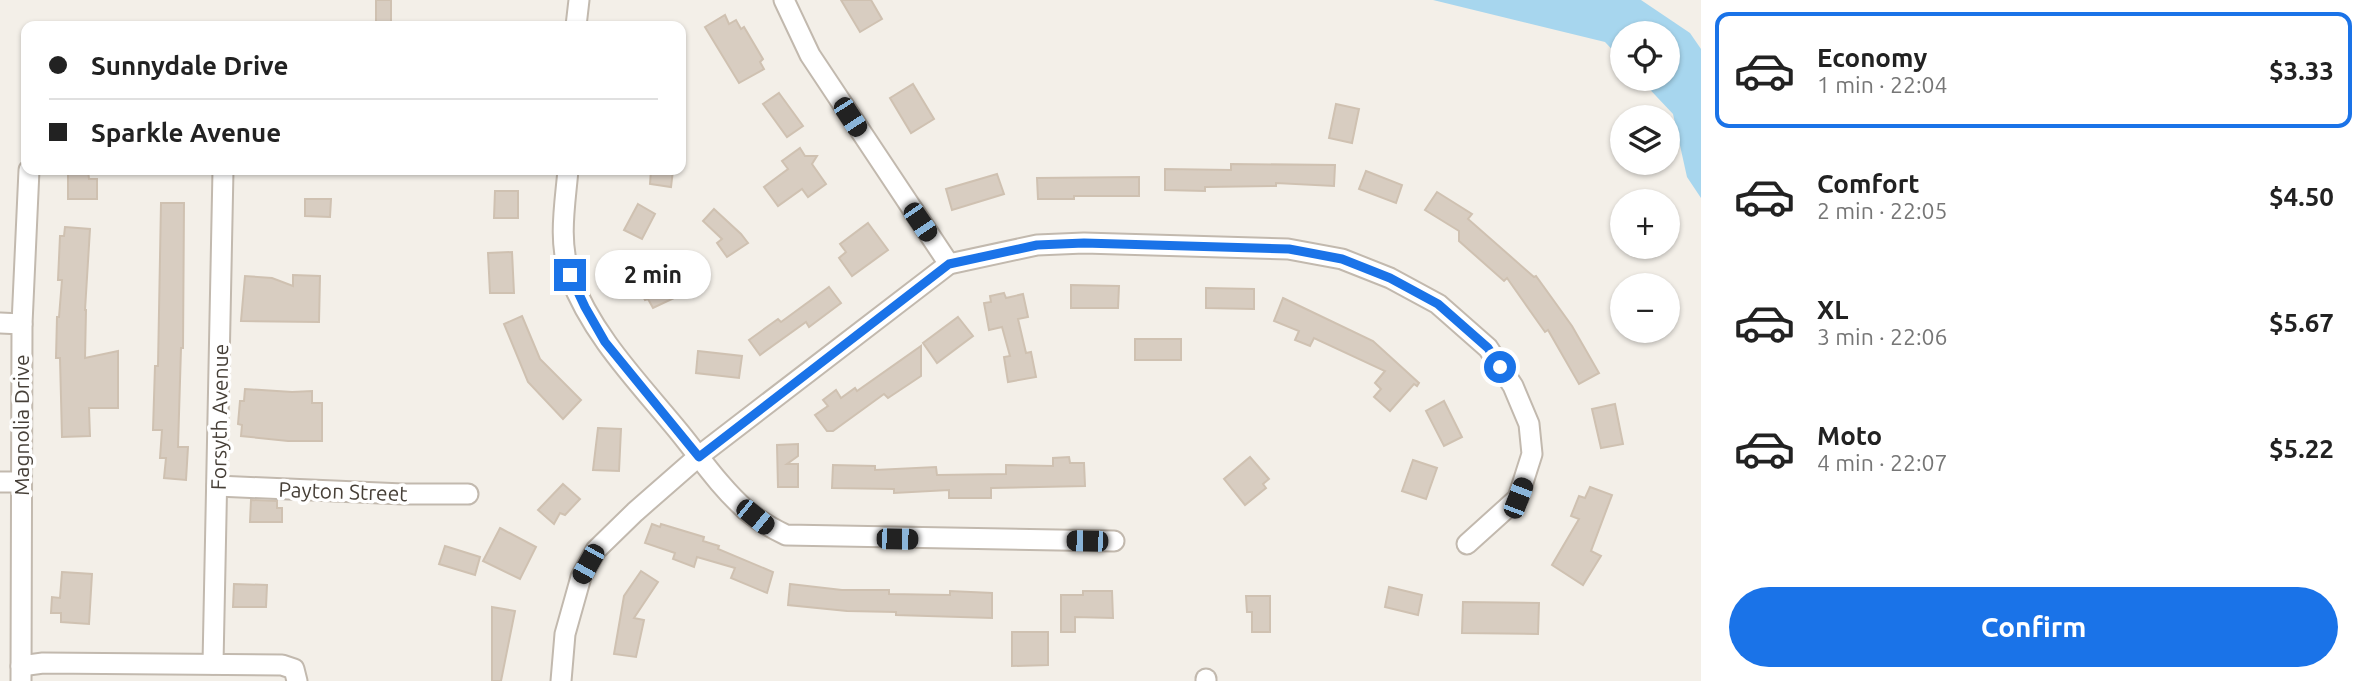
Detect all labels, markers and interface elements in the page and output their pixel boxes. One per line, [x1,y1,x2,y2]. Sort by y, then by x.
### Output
map controls [1610,21,1680,343]
button: locate [1610,21,1680,91]
icon: car [1733,39,1796,102]
text: Economy [1817,43,1927,72]
text: Sunnydale Drive [91,51,288,80]
text: $3.33 [2269,56,2334,85]
text: 1 min · 22:04 [1817,72,1948,97]
car [830,94,871,140]
button: layers [1610,105,1680,175]
text: Sparkle Avenue [91,118,281,147]
icon: car [1733,165,1796,228]
text: Comfort [1817,169,1920,198]
text: $4.50 [2269,182,2334,211]
button: + [1610,189,1680,259]
text: 2 min · 22:05 [1817,198,1948,223]
car [900,199,941,245]
callout: 2 min [594,250,710,300]
route end [554,259,586,291]
text: 2 min [624,262,682,287]
button: − [1610,273,1680,343]
icon: car [1733,291,1796,354]
text: XL [1817,295,1848,324]
text: $5.67 [2269,308,2334,337]
text: 3 min · 22:06 [1817,324,1948,349]
street label: Forsyth Avenue [206,344,232,490]
route start [1484,351,1516,383]
street label: Magnolia Drive [9,354,33,496]
icon: car [1733,417,1796,480]
text: Moto [1817,421,1882,450]
text: $5.22 [2269,434,2334,463]
text: 4 min · 22:07 [1817,450,1948,475]
car [1501,475,1536,521]
street label: Payton Street [278,477,408,505]
car [733,496,778,538]
car [876,528,919,550]
car [1066,530,1109,552]
car [569,541,608,587]
button: Confirm [1729,587,2338,667]

